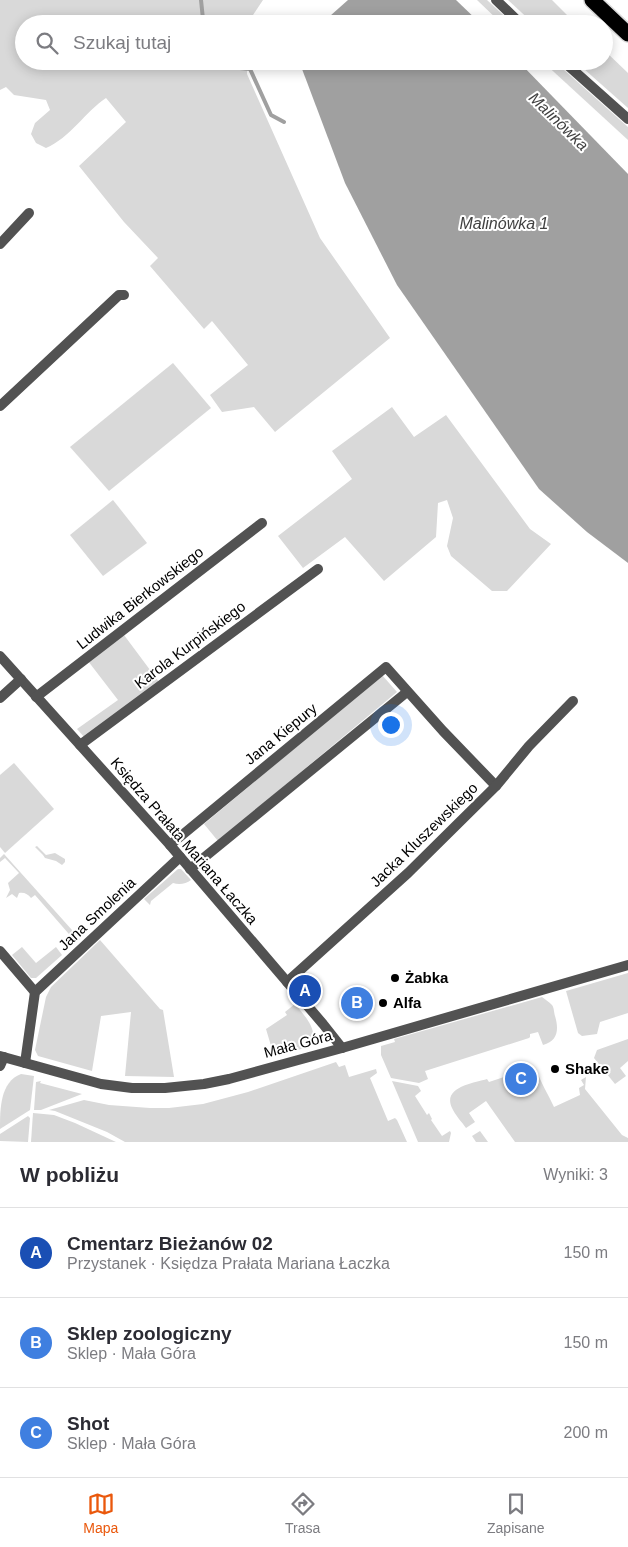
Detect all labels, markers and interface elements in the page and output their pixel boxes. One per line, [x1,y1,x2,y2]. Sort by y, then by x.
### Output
search box [15,15,613,70]
icon: search [33,29,61,57]
text: Szukaj tutaj [73,32,171,53]
water label: Malinówka [526,89,592,154]
water label: Malinówka 1 [460,215,548,232]
street label: Ludwika Bierkowskiego [73,543,206,652]
street label: Karola Kurpińskiego [131,597,248,692]
street label: Jana Kiepury [241,699,320,768]
your location [378,712,404,738]
street label: Księdza Prałata Mariana Łaczka [107,754,262,928]
street label: Jacka Kluszewskiego [366,779,481,890]
street label: Jana Smolenia [55,873,139,954]
place label: Żabka [405,969,449,986]
pin: A [289,972,321,1010]
marker: Żabka [389,972,401,984]
pin: B [341,984,373,1022]
place label: Alfa [393,994,422,1011]
marker: Alfa [377,997,389,1009]
street label: Mała Góra [262,1026,335,1061]
pin: C [505,1060,537,1098]
place label: Shake [565,1060,609,1077]
marker: Shake [549,1063,561,1075]
text: W pobliżu [20,1163,119,1186]
text: Wyniki: 3 [543,1166,608,1183]
text: Cmentarz Bieżanów 02 [67,1233,273,1254]
text: A [30,1244,42,1261]
text: 150 m [564,1244,608,1261]
text: Przystanek · Księdza Prałata Mariana Łaczka [67,1255,390,1272]
text: Sklep zoologiczny [67,1323,232,1344]
text: B [30,1334,42,1351]
text: 150 m [564,1334,608,1351]
text: Sklep · Mała Góra [67,1345,196,1362]
text: Shot [67,1413,109,1434]
text: C [30,1424,42,1441]
text: 200 m [564,1424,608,1441]
text: Sklep · Mała Góra [67,1435,196,1452]
tab: Mapa [83,1490,118,1536]
tab: Trasa [285,1490,320,1536]
tab: Zapisane [487,1490,545,1536]

